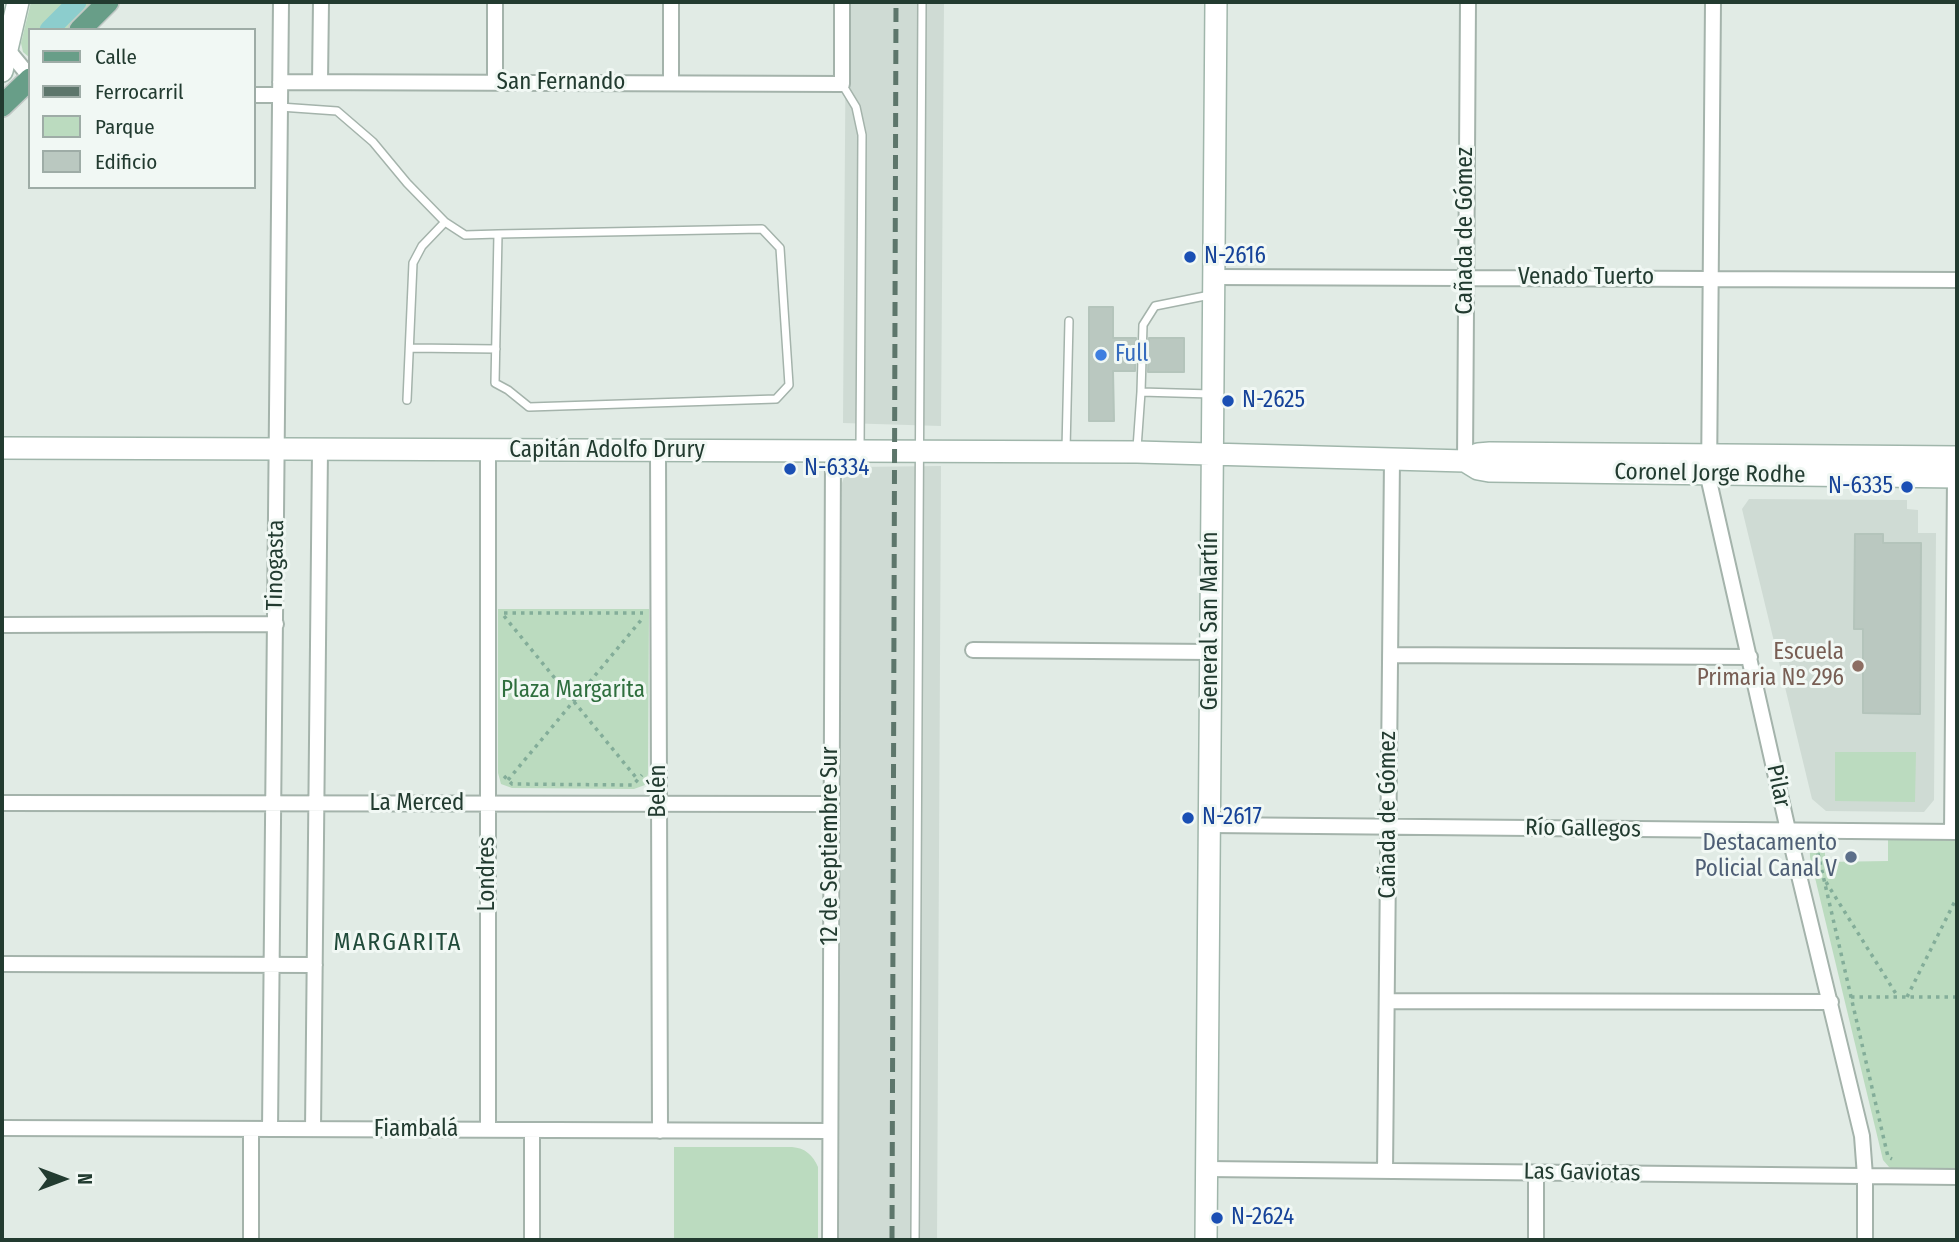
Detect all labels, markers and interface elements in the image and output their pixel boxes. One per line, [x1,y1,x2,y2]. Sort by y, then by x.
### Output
legend [28,28,256,189]
text: Calle [95,44,137,70]
street label: San Fernando [497,69,625,97]
text: Ferrocarril [95,79,184,105]
text: Parque [95,114,155,140]
street label: Cañada de Gómez [1452,147,1480,315]
text: Edificio [95,149,157,175]
place label: N-2616 [1204,243,1266,271]
marker: N-2616 [1182,249,1198,265]
street label: Venado Tuerto [1518,264,1654,292]
place label: Full [1115,341,1148,369]
marker: Full [1093,347,1109,363]
place label: N-2625 [1242,387,1305,415]
marker: N-2625 [1220,393,1236,409]
street label: Capitán Adolfo Drury [509,437,705,465]
place label: N-6334 [804,455,869,483]
street label: Coronel Jorge Rodhe [1614,459,1806,489]
marker: N-6334 [782,461,798,477]
place label: N-6335 [1828,473,1893,501]
marker: N-6335 [1899,479,1915,495]
street label: Tinogasta [261,519,291,611]
street label: General San Martín [1197,531,1225,711]
place label: Escuela Primaria Nº 296 [1697,639,1844,693]
marker: Escuela Primaria Nº 296 [1850,658,1866,674]
park label: Plaza Margarita [501,677,645,705]
street label: Cañada de Gómez [1375,731,1403,899]
street label: 12 de Septiembre Sur [817,747,845,945]
street label: Pilar [1760,762,1796,810]
street label: Belén [645,764,673,818]
street label: La Merced [370,790,464,818]
place label: N-2617 [1202,804,1262,832]
marker: N-2617 [1180,810,1196,826]
street label: Río Gallegos [1525,814,1641,844]
place label: Destacamento Policial Canal V [1694,830,1837,884]
street label: Londres [474,837,502,911]
marker: Destacamento Policial Canal V [1843,849,1859,865]
district label: MARGARITA [335,929,461,957]
street label: Fiambalá [374,1116,458,1144]
north arrow [28,1144,98,1214]
street label: Las Gaviotas [1523,1158,1641,1188]
text: N [73,1173,96,1185]
place label: N-2624 [1231,1204,1294,1232]
marker: N-2624 [1209,1210,1225,1226]

